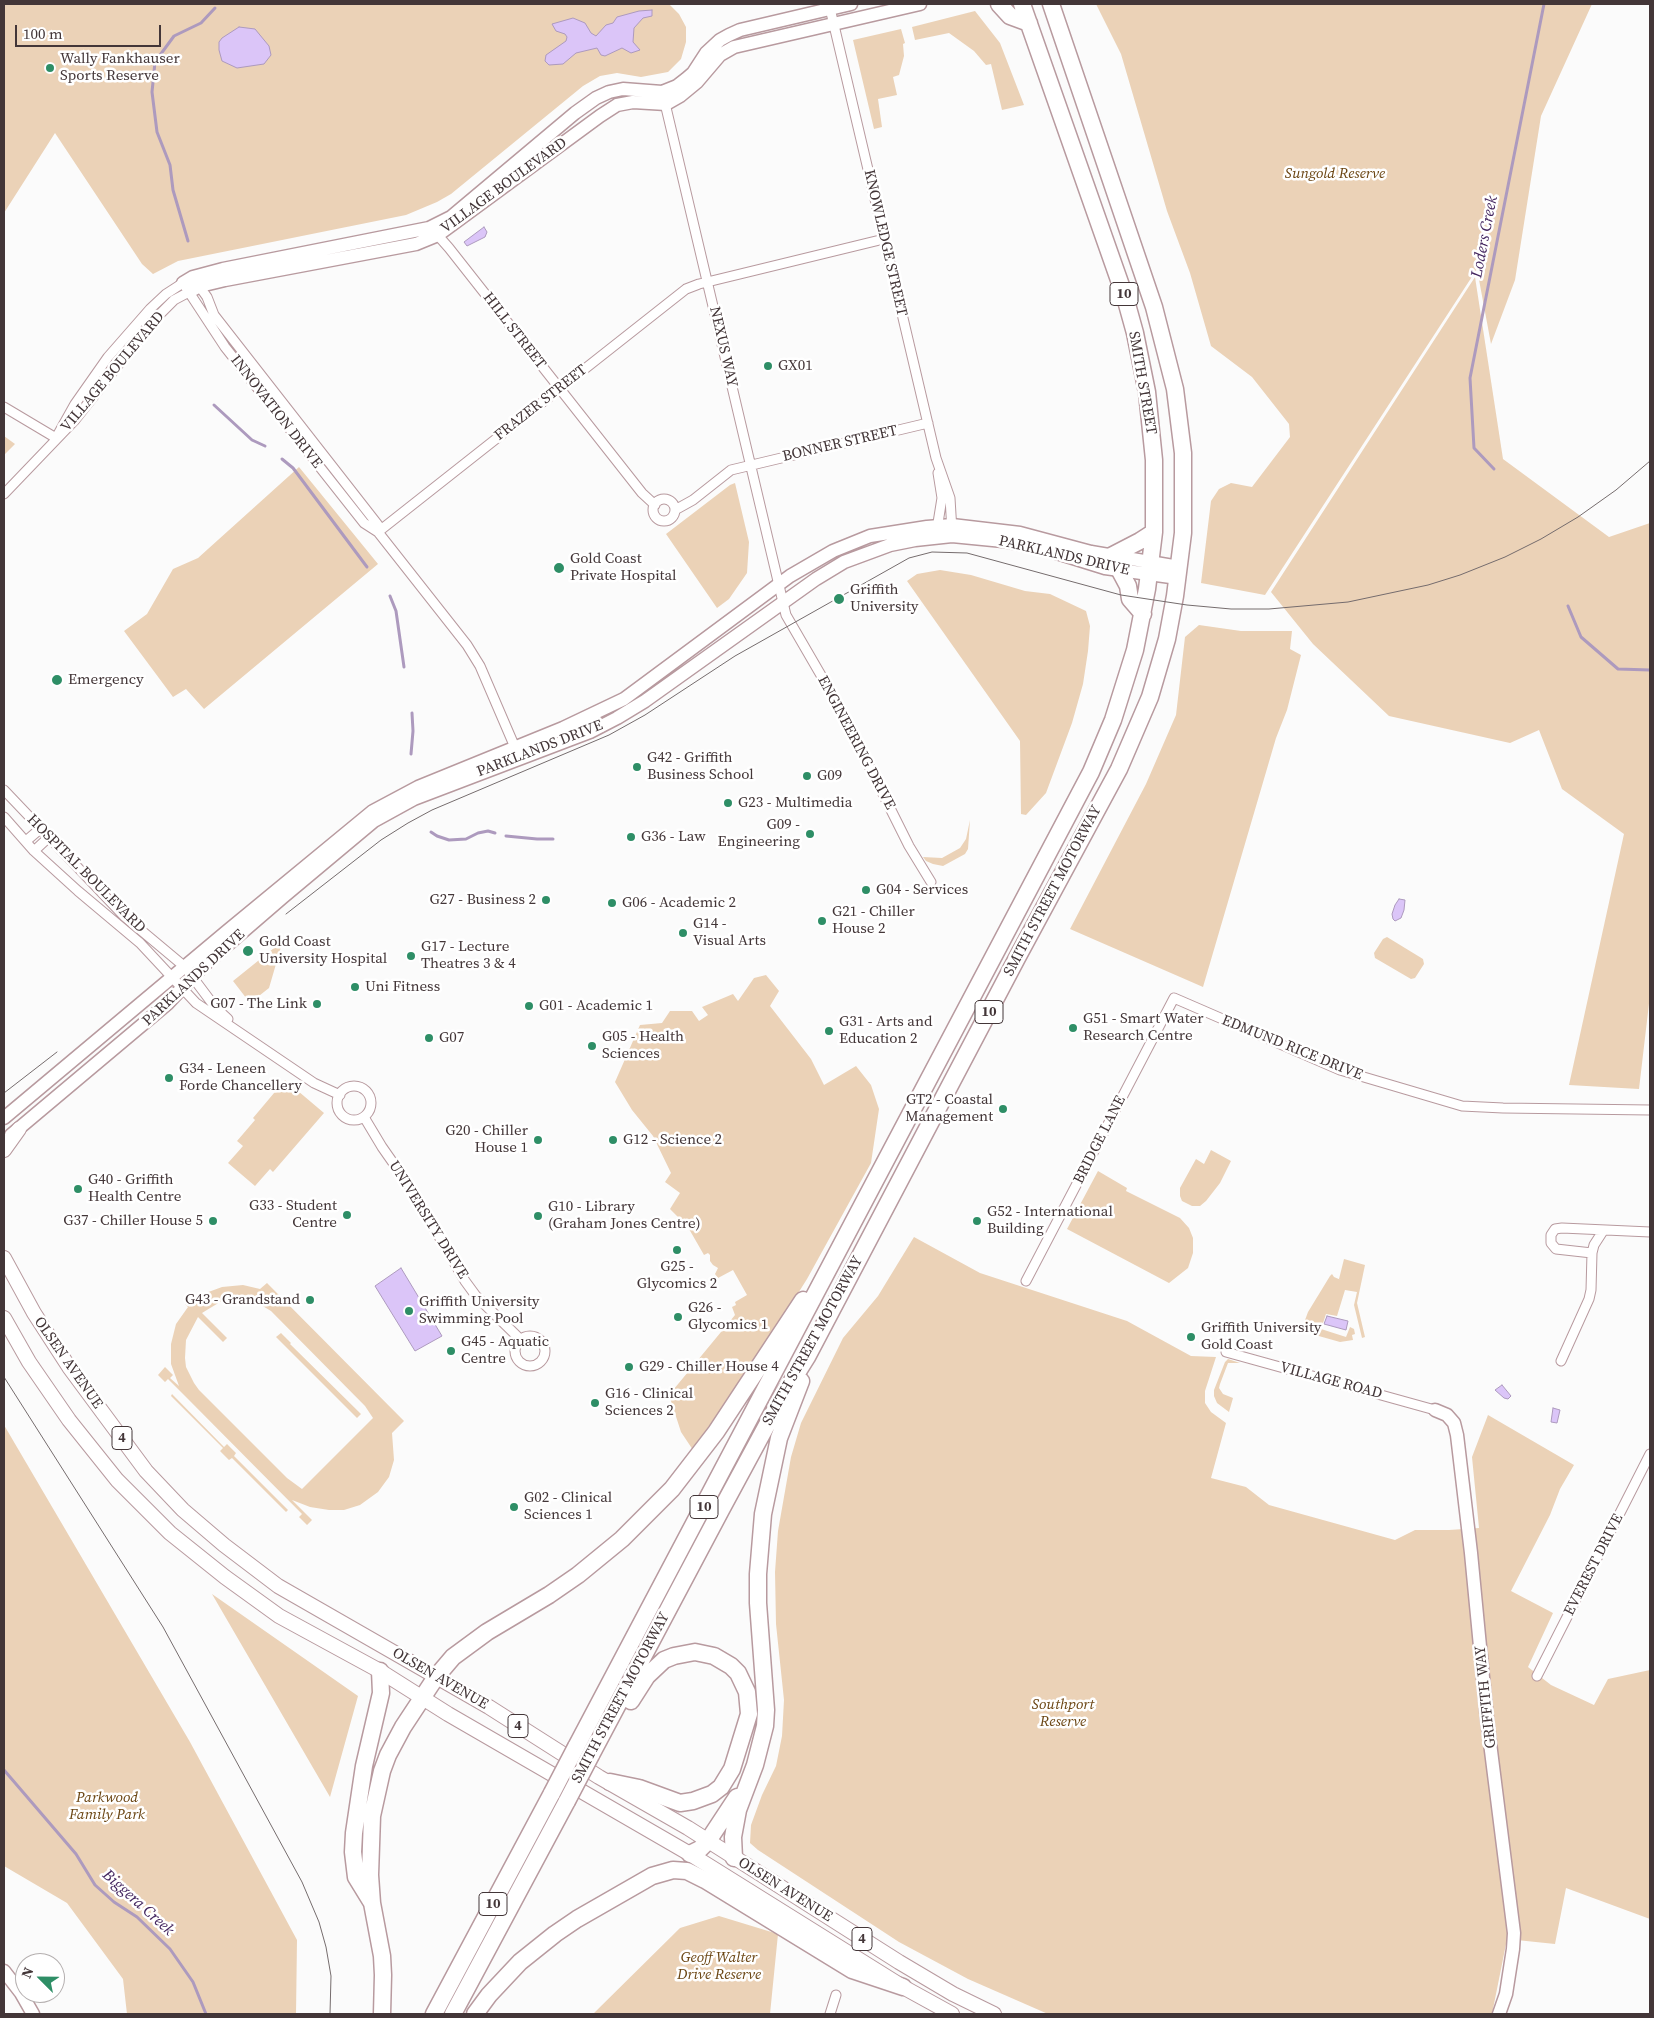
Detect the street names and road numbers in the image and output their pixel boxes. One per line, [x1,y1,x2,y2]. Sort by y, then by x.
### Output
street label: VILLAGE BOULEVARD [437,134,571,238]
street label: KNOWLEDGE STREET [859,168,911,318]
road number: 10 [1110,282,1138,306]
street label: HILL STREET [479,289,549,373]
street label: NEXUS WAY [705,305,741,389]
street label: VILLAGE BOULEVARD [57,308,169,436]
street label: SMITH STREET [1124,330,1160,436]
street label: INNOVATION DRIVE [226,352,326,472]
street label: FRAZER STREET [491,361,591,445]
street label: BONNER STREET [781,422,899,466]
street label: PARKLANDS DRIVE [997,532,1131,580]
street label: ENGINEERING DRIVE [813,673,899,813]
street label: PARKLANDS DRIVE [474,717,606,781]
street label: SMITH STREET MOTORWAY [1000,803,1106,979]
street label: HOSPITAL BOULEVARD [23,811,149,937]
street label: PARKLANDS DRIVE [139,926,249,1030]
road number: 10 [975,1000,1003,1024]
street label: EDMUND RICE DRIVE [1219,1011,1365,1085]
street label: BRIDGE LANE [1070,1093,1130,1187]
street label: UNIVERSITY DRIVE [384,1158,472,1282]
street label: SMITH STREET MOTORWAY [759,1253,867,1429]
street label: OLSEN AVENUE [30,1314,106,1412]
street label: VILLAGE ROAD [1278,1359,1384,1403]
road number: 4 [112,1426,132,1450]
road number: 10 [690,1495,718,1518]
street label: EVEREST DRIVE [1561,1511,1627,1619]
street label: SMITH STREET MOTORWAY [568,1610,674,1786]
street label: OLSEN AVENUE [389,1644,491,1714]
street label: GRIFFITH WAY [1472,1645,1500,1749]
road number: 4 [508,1714,528,1738]
street label: OLSEN AVENUE [734,1854,836,1926]
road number: 10 [479,1892,507,1916]
road number: 4 [852,1928,872,1950]

